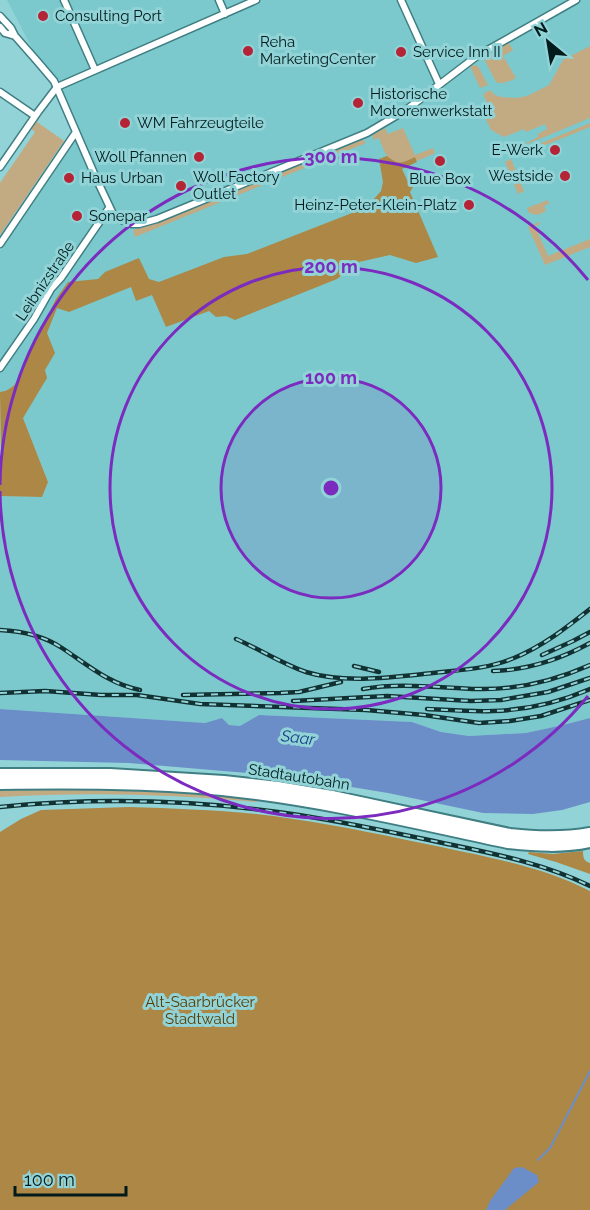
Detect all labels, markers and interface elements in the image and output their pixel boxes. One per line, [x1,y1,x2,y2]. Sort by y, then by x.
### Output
place label: Consulting Port [55,7,162,25]
marker: Consulting Port [36,9,50,23]
north arrow [518,12,578,72]
text: N [531,18,551,41]
place label: Reha MarketingCenter [260,33,377,68]
place label: Service Inn II [413,43,501,61]
marker: Reha MarketingCenter [241,44,255,58]
marker: Service Inn II [394,45,408,59]
place label: Historische Motorenwerkstatt [370,85,492,120]
marker: Historische Motorenwerkstatt [351,96,365,110]
place label: WM Fahrzeugteile [137,114,264,132]
marker: WM Fahrzeugteile [118,116,132,130]
place label: E-Werk [491,141,543,159]
marker: E-Werk [548,143,562,157]
text: 300 m [304,146,358,167]
place label: Woll Pfannen [94,148,187,166]
marker: Woll Pfannen [192,150,206,164]
marker: Blue Box [433,154,447,168]
place label: Westside [489,167,553,185]
place label: Woll Factory Outlet [193,168,280,203]
place label: Haus Urban [81,169,163,187]
marker: Westside [558,169,572,183]
place label: Blue Box [409,170,471,188]
marker: Haus Urban [62,171,76,185]
marker: Woll Factory Outlet [174,179,188,193]
place label: Heinz-Peter-Klein-Platz [294,196,457,214]
marker: Heinz-Peter-Klein-Platz [462,198,476,212]
place label: Sonepar [89,207,148,225]
marker: Sonepar [70,209,84,223]
street label: Leibnizstraße [12,238,78,324]
text: 200 m [304,256,358,277]
text: 100 m [305,367,357,388]
centre of rings [321,478,341,498]
water label: Saar [279,726,316,749]
street label: Stadtautobahn [247,760,351,794]
park label: Alt-Saarbrücker Stadtwald [145,993,255,1028]
scale bar [15,1159,126,1197]
text: 100 m [24,1169,75,1190]

